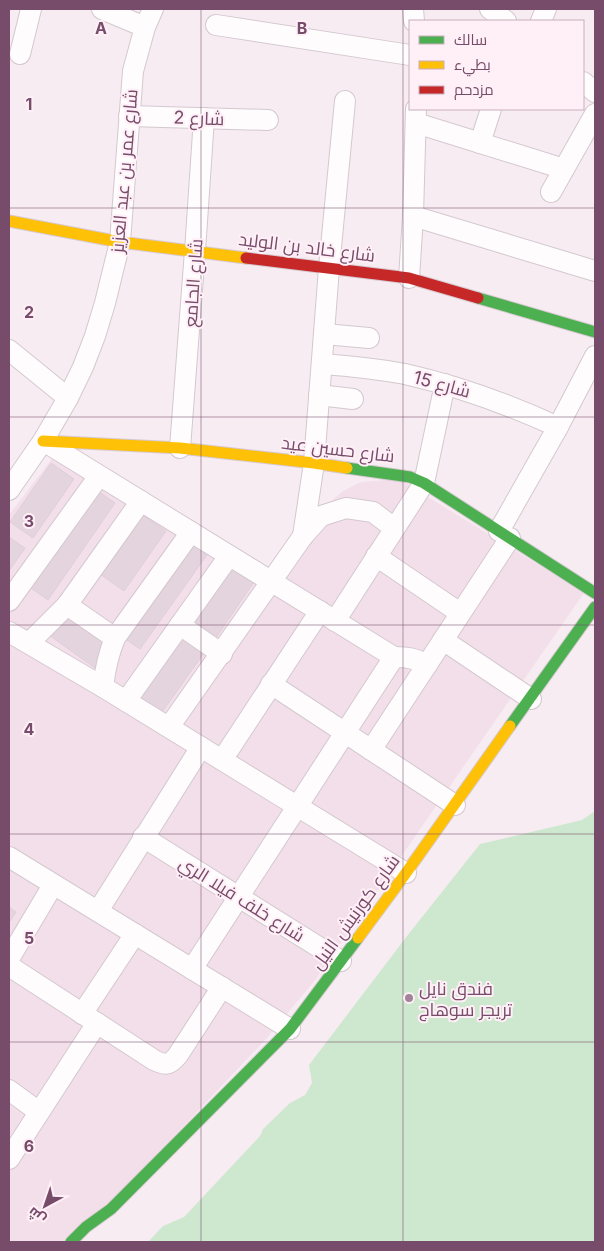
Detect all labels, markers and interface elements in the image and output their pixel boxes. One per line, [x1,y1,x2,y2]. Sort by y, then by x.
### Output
text: A [95,18,107,38]
text: B [297,18,307,38]
legend [409,20,584,110]
text: سالك [454,30,487,49]
text: بطيء [454,55,491,77]
text: مزدحم [454,80,494,100]
street label: شارع عمر بن عبد العزيز [106,88,144,255]
text: 1 [26,94,32,114]
street label: شارع 2 [173,107,225,131]
street label: شارع خالد بن الوليد [237,228,376,268]
street label: شارع الجامع [179,238,209,328]
text: 2 [24,302,34,322]
street label: شارع 15 [411,366,473,404]
street label: شارع حسين عيد [280,432,396,468]
text: 3 [24,511,34,531]
text: 4 [24,719,35,739]
street label: شارع كورنيش النيل [306,850,405,975]
street label: شارع خلف فيلا الري [173,852,309,950]
text: 5 [24,928,34,948]
place label: فندق نايل تريجر سوهاج [419,978,512,1022]
marker: فندق نايل تريجر سوهاج [403,992,415,1004]
text: 6 [24,1136,34,1156]
north arrow [20,1181,70,1231]
text: ش [24,1203,49,1229]

